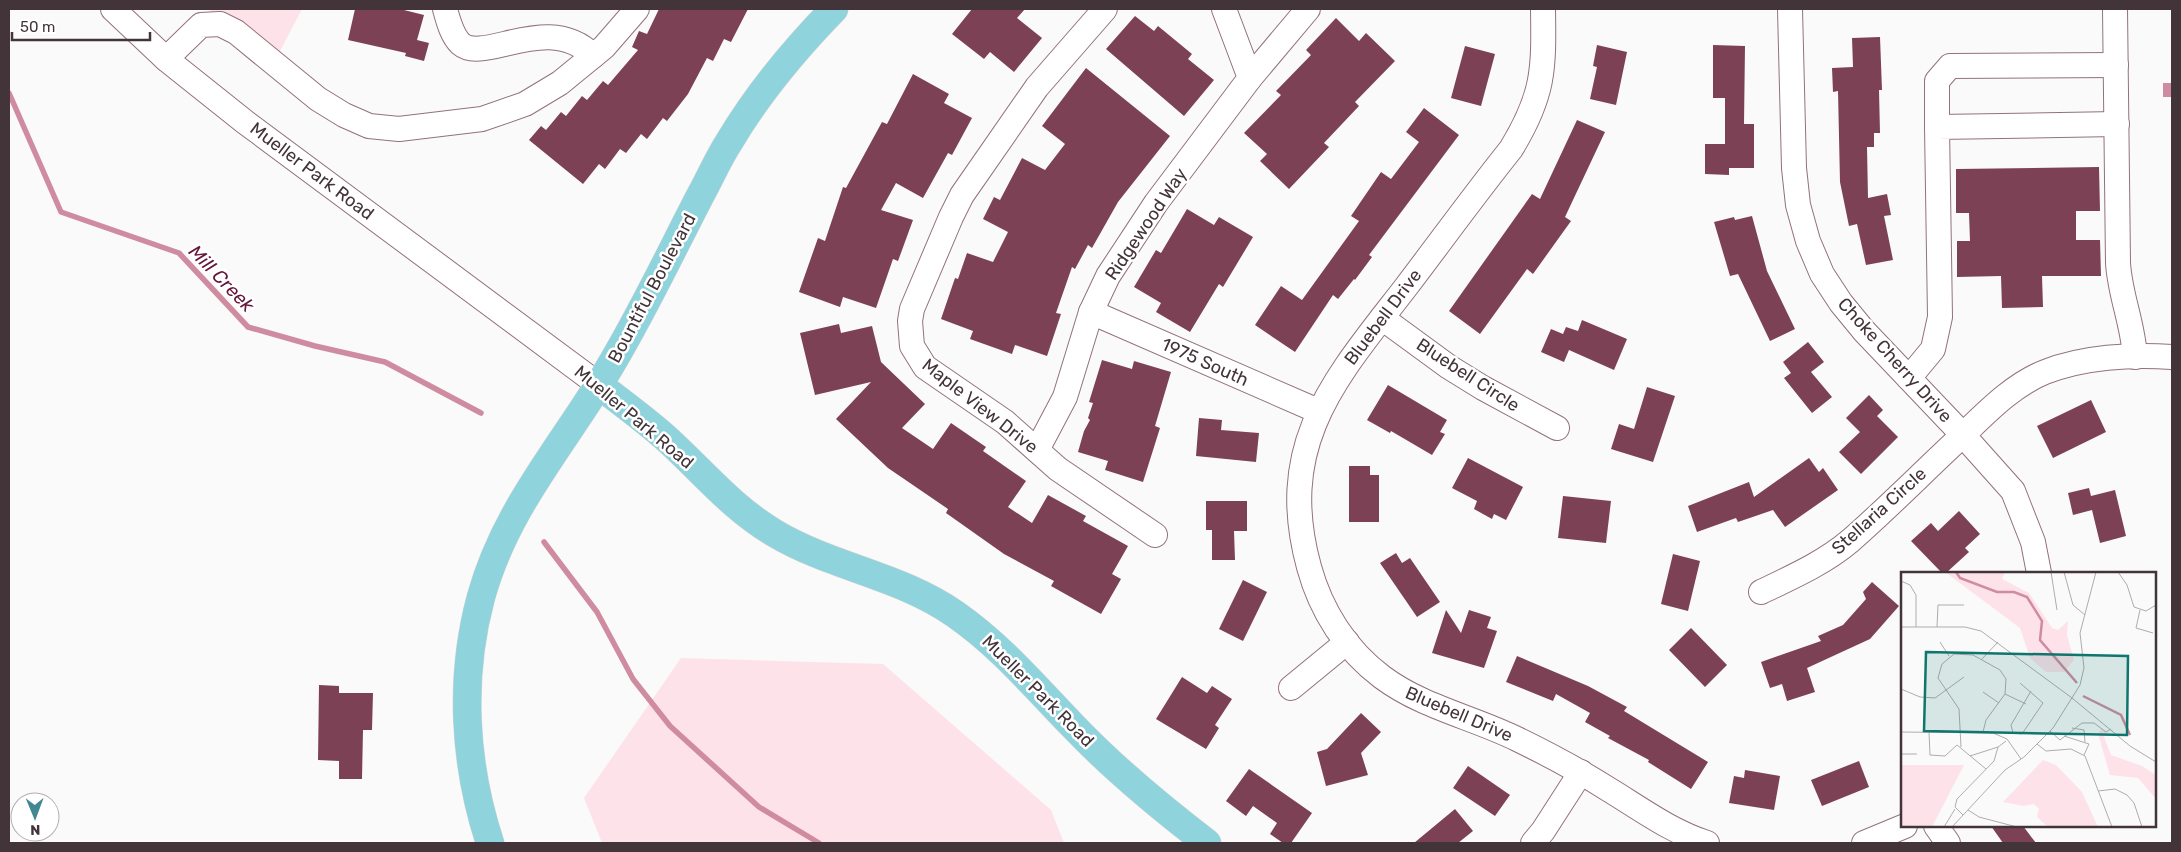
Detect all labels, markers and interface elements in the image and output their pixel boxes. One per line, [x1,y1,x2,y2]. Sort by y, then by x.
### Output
scale bar [12,10,150,42]
text: 50 m [20,18,55,36]
street label: Mueller Park Road [246,117,378,225]
street label: Ridgewood Way [1100,164,1192,284]
street label: Bountiful Boulevard [603,209,701,367]
water label: Mill Creek [184,240,259,317]
street label: Bluebell Drive [1340,265,1426,369]
street label: Choke Cherry Drive [1833,293,1957,427]
street label: 1975 South [1158,333,1252,391]
street label: Bluebell Circle [1412,333,1524,417]
street label: Maple View Drive [918,354,1042,458]
street label: Mueller Park Road [570,361,698,473]
street label: Stellaria Circle [1827,463,1931,559]
inset map [1901,572,2156,827]
street label: Mueller Park Road [977,630,1099,752]
street label: Bluebell Drive [1402,681,1516,747]
north arrow [10,792,60,842]
text: N [30,821,40,838]

